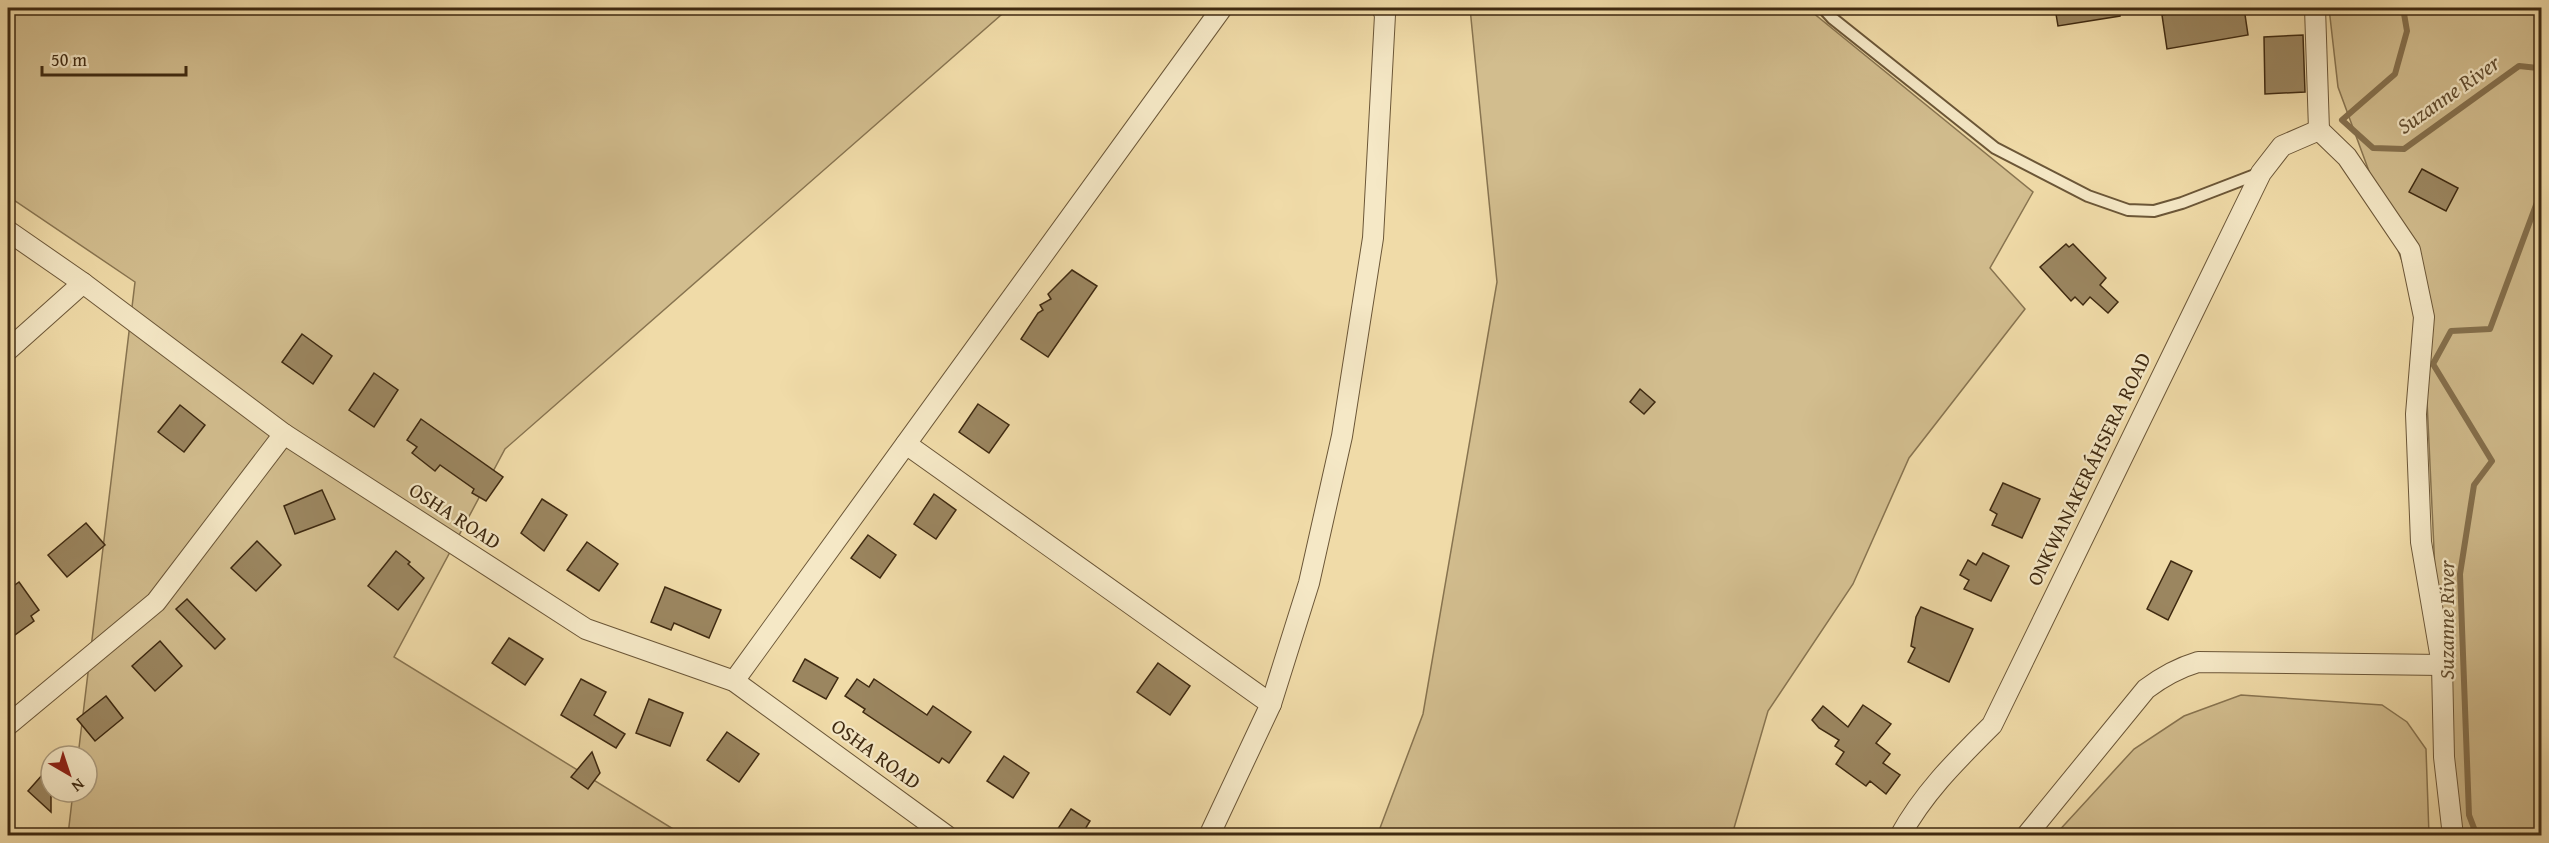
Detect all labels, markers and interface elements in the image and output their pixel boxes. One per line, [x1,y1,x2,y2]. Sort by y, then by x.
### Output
scale bar [42,39,186,77]
text: 50 m [51,46,87,73]
water label: Suzanne River [2390,46,2507,141]
street label: ONKWANAKERÁHSERA ROAD [2018,347,2159,591]
street label: OSHA ROAD [403,474,507,557]
water label: Suzanne River [2430,559,2462,680]
street label: OSHA ROAD [825,710,927,797]
north arrow [39,744,99,804]
text: N [66,773,90,799]

